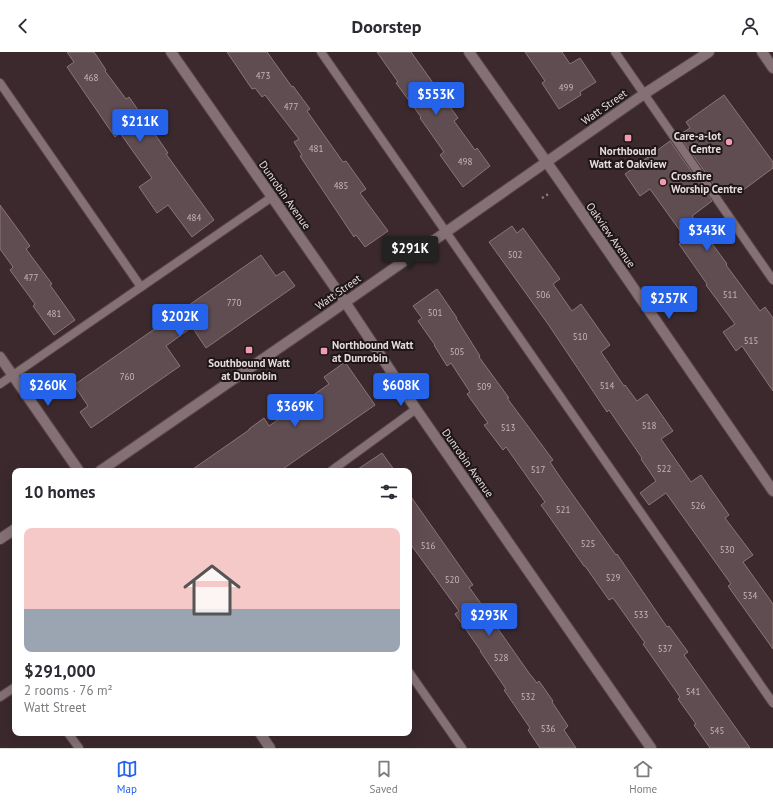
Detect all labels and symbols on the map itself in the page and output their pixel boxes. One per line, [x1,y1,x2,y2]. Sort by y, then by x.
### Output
house number: 473 [256,70,270,81]
house number: 468 [84,72,98,83]
pin: $553K [408,82,464,116]
house number: 499 [559,82,573,93]
street label: Watt Street [578,86,630,128]
house number: 477 [284,101,298,112]
pin: $211K [112,109,168,143]
place label: Care-a-lot Centre [674,129,721,156]
marker: Northbound Watt at Oakview [623,133,633,143]
marker: Care-a-lot Centre [724,137,734,147]
house number: 481 [309,143,323,154]
place label: Northbound Watt at Oakview [590,144,667,171]
house number: 498 [458,156,472,167]
street label: Dunrobin Avenue [256,158,314,232]
place label: Crossfire Worship Centre [671,169,743,196]
marker: Crossfire Worship Centre [658,177,668,187]
house number: 485 [334,180,348,191]
street label: Oakview Avenue [583,200,639,271]
house number: 484 [187,212,201,223]
pin: $343K [679,218,735,252]
pin: $291K [382,236,438,270]
house number: 502 [508,249,522,260]
street label: Watt Street [312,271,364,313]
house number: 477 [24,272,38,283]
pin: $257K [641,286,697,320]
house number: 506 [536,289,550,300]
house number: 511 [723,289,737,300]
house number: 770 [227,297,241,308]
pin: $202K [152,304,208,338]
house number: 501 [428,307,442,318]
house number: 481 [47,308,61,319]
house number: 510 [573,331,587,342]
house number: 515 [744,335,758,346]
place label: Northbound Watt at Dunrobin [332,338,413,365]
marker: Southbound Watt at Dunrobin [244,345,254,355]
marker: Northbound Watt at Dunrobin [319,346,329,356]
house number: 505 [450,346,464,357]
place label: Southbound Watt at Dunrobin [208,356,290,383]
house number: 760 [120,371,134,382]
pin: $260K [20,373,76,407]
pin: $608K [373,373,429,407]
house number: 514 [600,380,614,391]
house number: 509 [477,381,491,392]
pin: $369K [267,394,323,428]
house number: 518 [642,420,656,431]
house number: 513 [501,422,515,433]
street label: Dunrobin Avenue [439,426,497,500]
house number: 522 [657,463,671,474]
house number: 517 [531,464,545,475]
house number: 526 [691,500,705,511]
house number: 521 [556,504,570,515]
house number: 525 [581,538,595,549]
house number: 516 [421,540,435,551]
house number: 530 [720,544,734,555]
house number: 529 [606,572,620,583]
house number: 520 [445,574,459,585]
house number: 534 [743,590,757,601]
pin: $293K [461,603,517,637]
house number: 533 [634,609,648,620]
house number: 537 [658,643,672,654]
house number: 528 [494,652,508,663]
house number: 541 [686,686,700,697]
house number: 532 [521,691,535,702]
house number: 536 [541,723,555,734]
house number: 545 [710,725,724,736]

